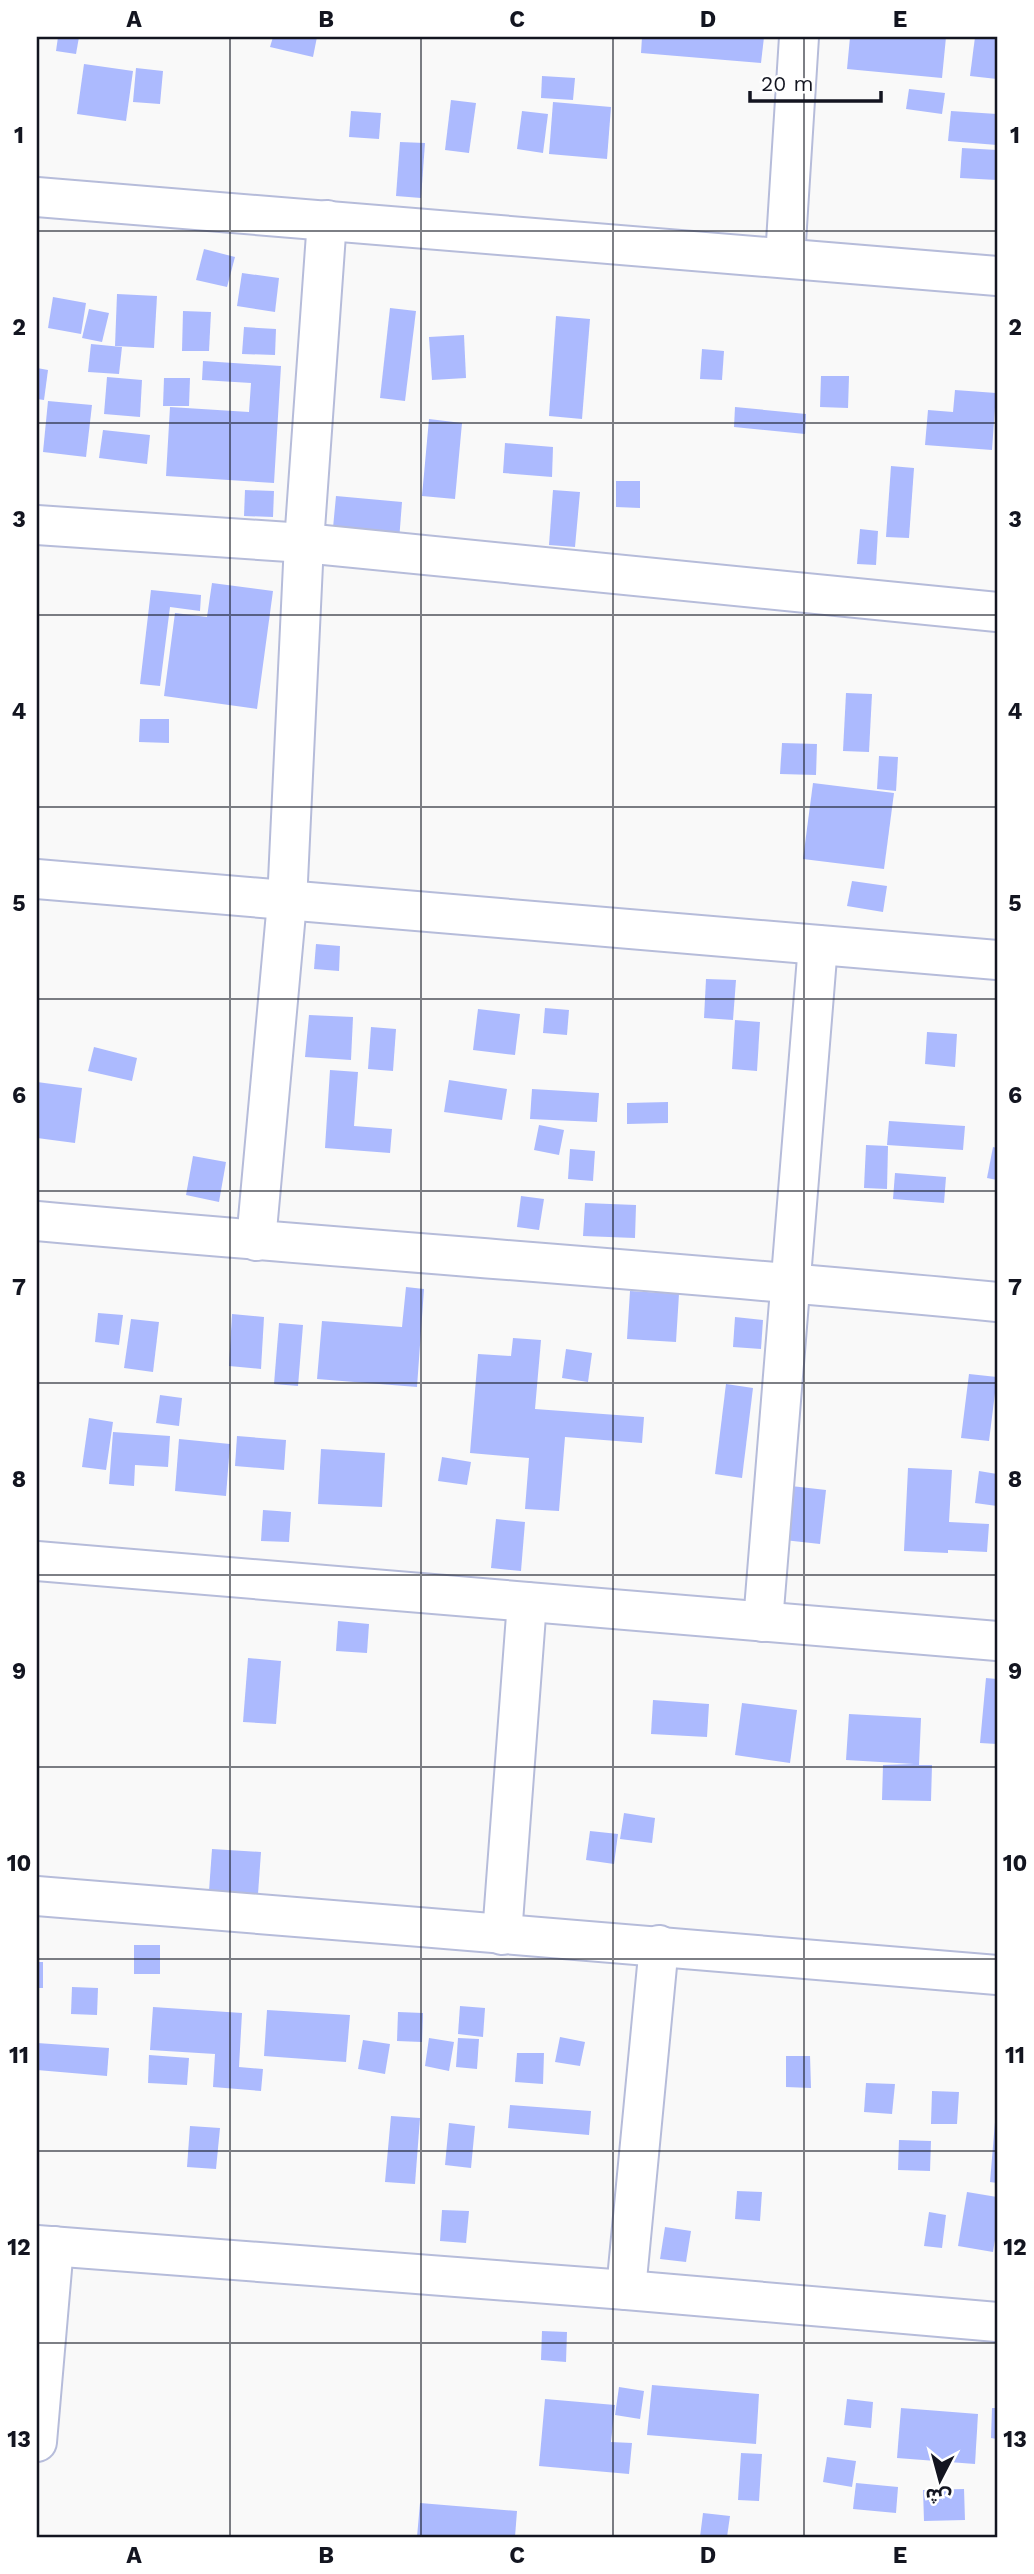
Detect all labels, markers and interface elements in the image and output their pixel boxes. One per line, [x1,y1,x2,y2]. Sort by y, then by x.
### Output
text: A [126,6,142,33]
text: B [318,6,334,33]
text: C [509,6,525,33]
text: D [700,6,716,33]
text: E [893,6,907,33]
scale bar [750,60,882,104]
text: 20 m [761,71,813,96]
text: 1 [14,122,24,149]
text: 1 [1010,122,1020,149]
text: 2 [12,314,26,341]
text: 2 [1008,314,1022,341]
text: 3 [12,506,26,533]
text: 3 [1008,506,1022,533]
text: 4 [12,698,27,725]
text: 4 [1008,698,1023,725]
text: 5 [12,890,26,917]
text: 5 [1008,890,1022,917]
text: 6 [12,1082,26,1109]
text: 6 [1008,1082,1022,1109]
text: 7 [12,1274,26,1301]
text: 7 [1008,1274,1022,1301]
text: 8 [12,1466,26,1493]
text: 8 [1008,1466,1022,1493]
text: 9 [12,1658,26,1685]
text: 9 [1008,1658,1022,1685]
text: 10 [7,1850,31,1877]
text: 10 [1003,1850,1027,1877]
text: 11 [9,2042,29,2069]
text: 11 [1005,2042,1025,2069]
text: 12 [7,2234,31,2261]
text: 12 [1003,2234,1027,2261]
text: 13 [7,2426,31,2453]
text: 13 [1003,2426,1027,2453]
north arrow [904,2444,974,2514]
text: ش [924,2484,952,2509]
text: A [126,2542,142,2569]
text: B [318,2542,334,2569]
text: C [509,2542,525,2569]
text: D [700,2542,716,2569]
text: E [893,2542,907,2569]

